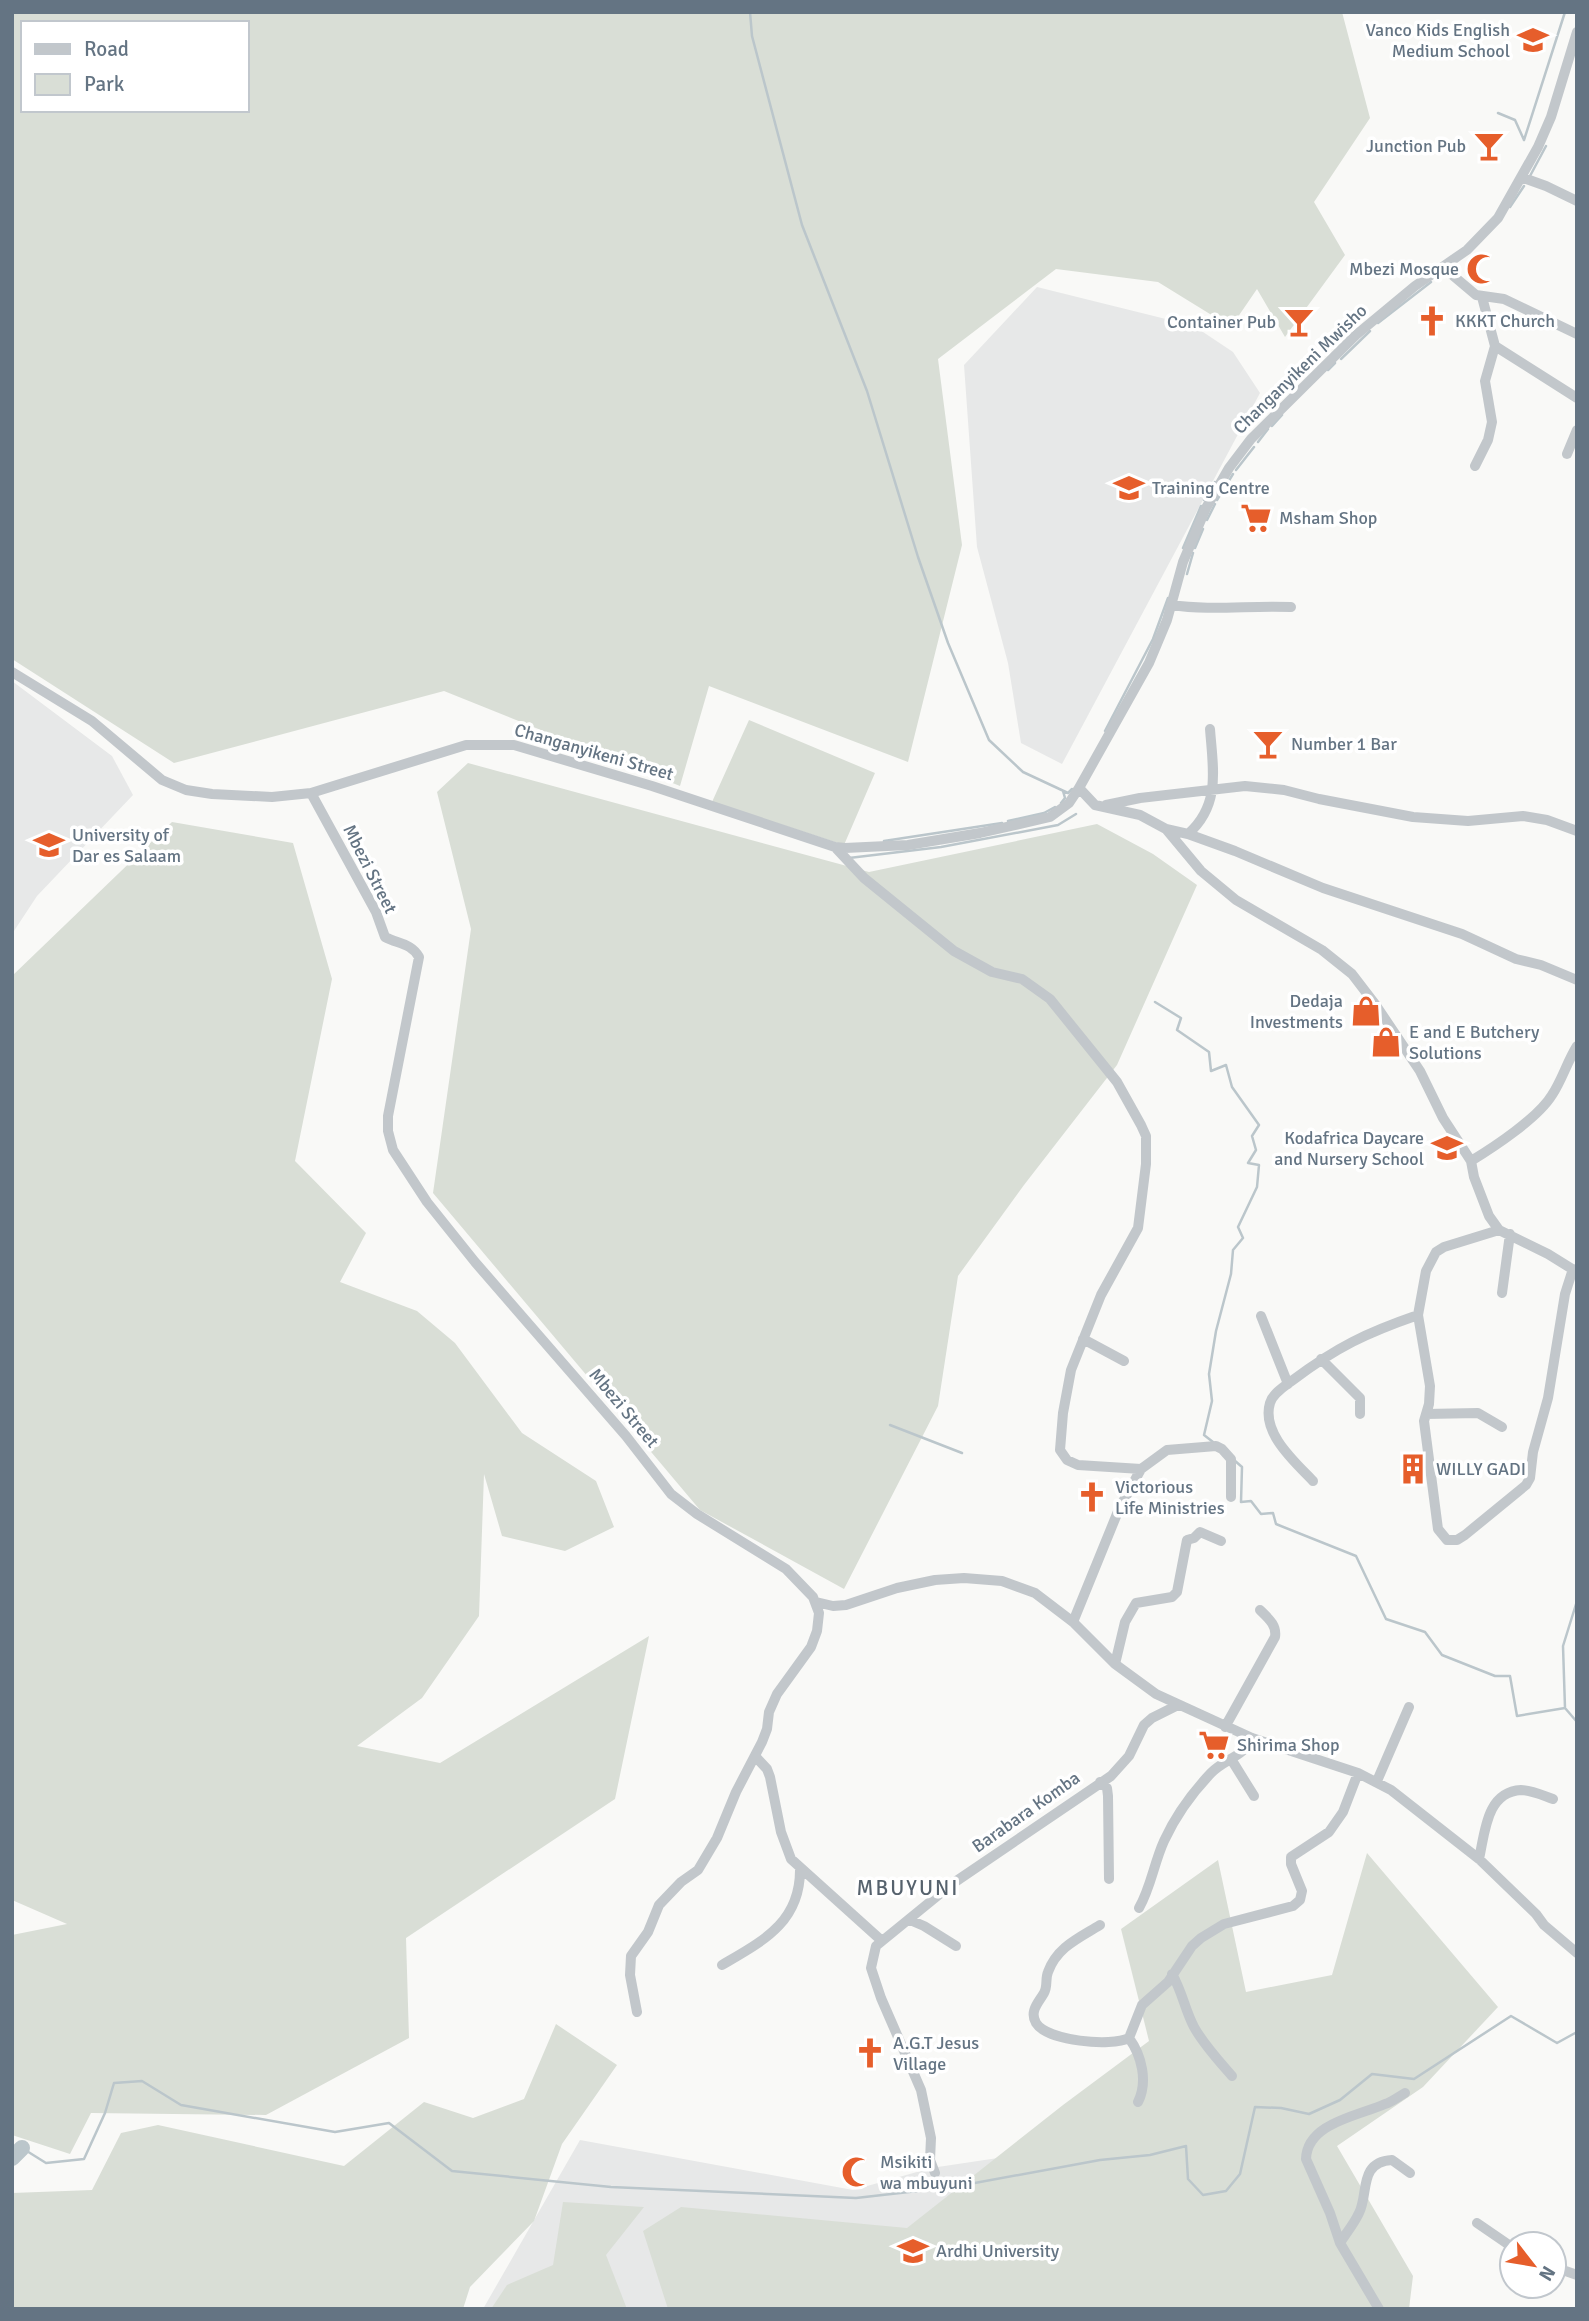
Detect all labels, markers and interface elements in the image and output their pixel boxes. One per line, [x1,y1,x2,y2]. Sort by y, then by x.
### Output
place label: Vanco Kids English Medium School [1365,19,1510,62]
legend [21,21,248,112]
school or university icon: Vanco Kids English Medium School [1516,23,1550,57]
text: Road [84,36,129,62]
text: Park [84,71,125,97]
bar icon: Junction Pub [1472,129,1506,163]
place label: Junction Pub [1366,135,1466,157]
mosque icon: Mbezi Mosque [1465,252,1499,286]
place label: Mbezi Mosque [1349,258,1459,280]
street label: Changanyikeni Mwisho [1229,300,1371,438]
church icon: KKKT Church [1415,304,1449,338]
bar icon: Container Pub [1282,305,1316,339]
place label: KKKT Church [1455,310,1555,332]
place label: Container Pub [1167,311,1276,333]
school or university icon: Training Centre [1112,471,1146,505]
place label: Training Centre [1152,477,1270,499]
supermarket icon: Msham Shop [1239,501,1273,535]
place label: Msham Shop [1279,507,1377,529]
street label: Changanyikeni Street [512,719,676,785]
bar icon: Number 1 Bar [1251,727,1285,761]
place label: Number 1 Bar [1291,733,1397,755]
street label: Mbezi Street [338,821,402,917]
place label: University of Dar es Salaam [72,824,181,867]
school or university icon: University of Dar es Salaam [32,828,66,862]
place label: Dedaja Investments [1250,990,1343,1033]
shop icon: Dedaja Investments [1349,994,1383,1028]
place label: E and E Butchery Solutions [1409,1021,1540,1064]
shop icon: E and E Butchery Solutions [1369,1025,1403,1059]
place label: Kodafrica Daycare and Nursery School [1274,1127,1424,1170]
school or university icon: Kodafrica Daycare and Nursery School [1430,1131,1464,1165]
street label: Mbezi Street [584,1364,664,1452]
building icon: WILLY GADI [1396,1452,1430,1486]
place label: WILLY GADI [1436,1458,1526,1480]
place label: Victorious Life Ministries [1115,1476,1225,1519]
church icon: Victorious Life Ministries [1075,1480,1109,1514]
supermarket icon: Shirima Shop [1197,1728,1231,1762]
place label: Shirima Shop [1237,1734,1340,1756]
street label: Barabara Komba [968,1767,1084,1857]
district label: MBUYUNI [857,1875,959,1901]
place label: A.G.T Jesus Village [893,2032,979,2075]
church icon: A.G.T Jesus Village [853,2036,887,2070]
place label: Msikiti wa mbuyuni [880,2151,973,2194]
mosque icon: Msikiti wa mbuyuni [840,2155,874,2189]
north arrow [1498,2230,1568,2300]
school or university icon: Ardhi University [896,2234,930,2268]
place label: Ardhi University [936,2240,1060,2262]
text: N [1533,2261,1560,2285]

